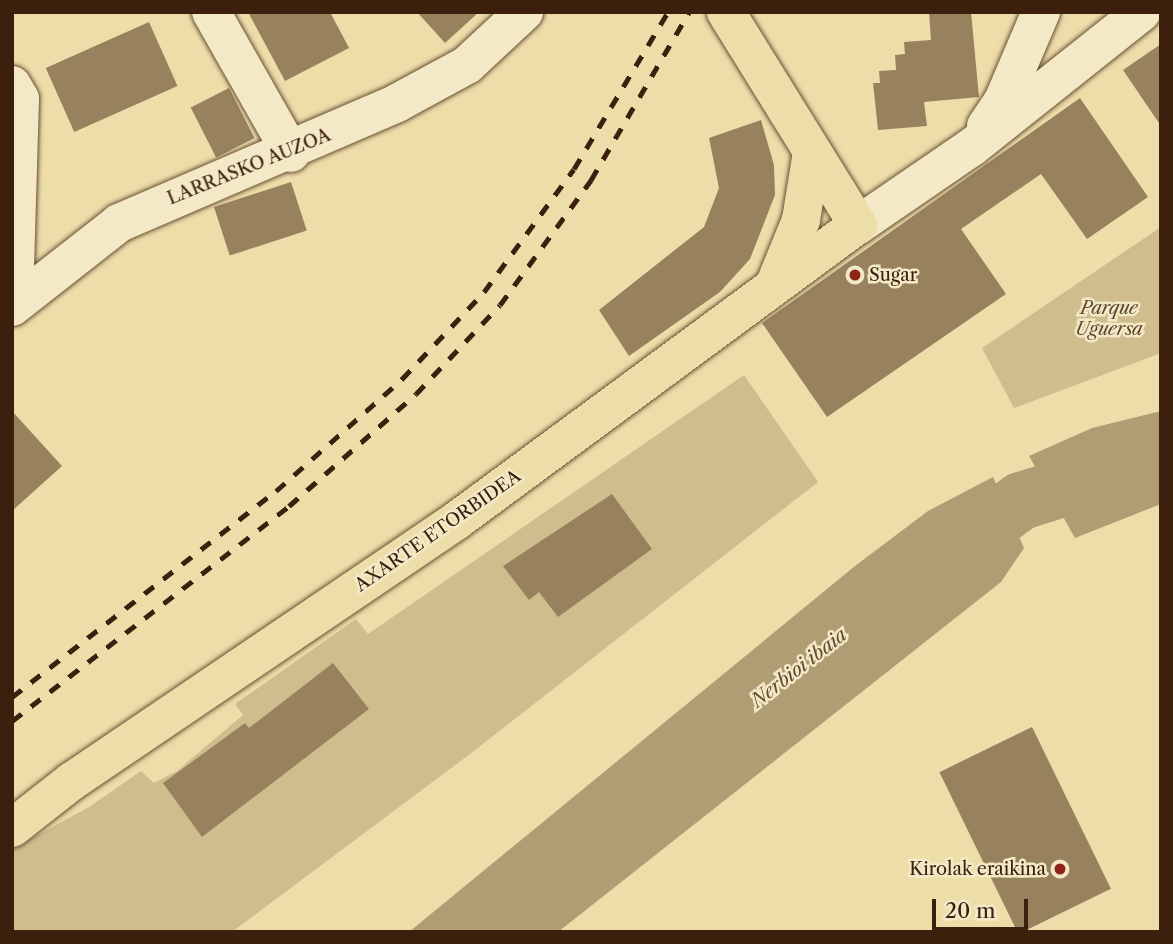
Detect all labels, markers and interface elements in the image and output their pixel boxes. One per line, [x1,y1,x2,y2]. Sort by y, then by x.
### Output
street label: LARRASKO AUZOA [164,124,334,210]
place label: Sugar [869,264,917,286]
marker: Sugar [847,267,863,283]
park label: Parque Uguersa [1075,298,1143,340]
street label: AXARTE ETORBIDEA [351,465,525,597]
water label: Nerbioi ibaia [747,623,851,713]
place label: Kirolak eraikina [909,858,1046,880]
marker: Kirolak eraikina [1052,861,1068,877]
scale bar [935,884,1031,928]
text: 20 m [945,898,996,923]

